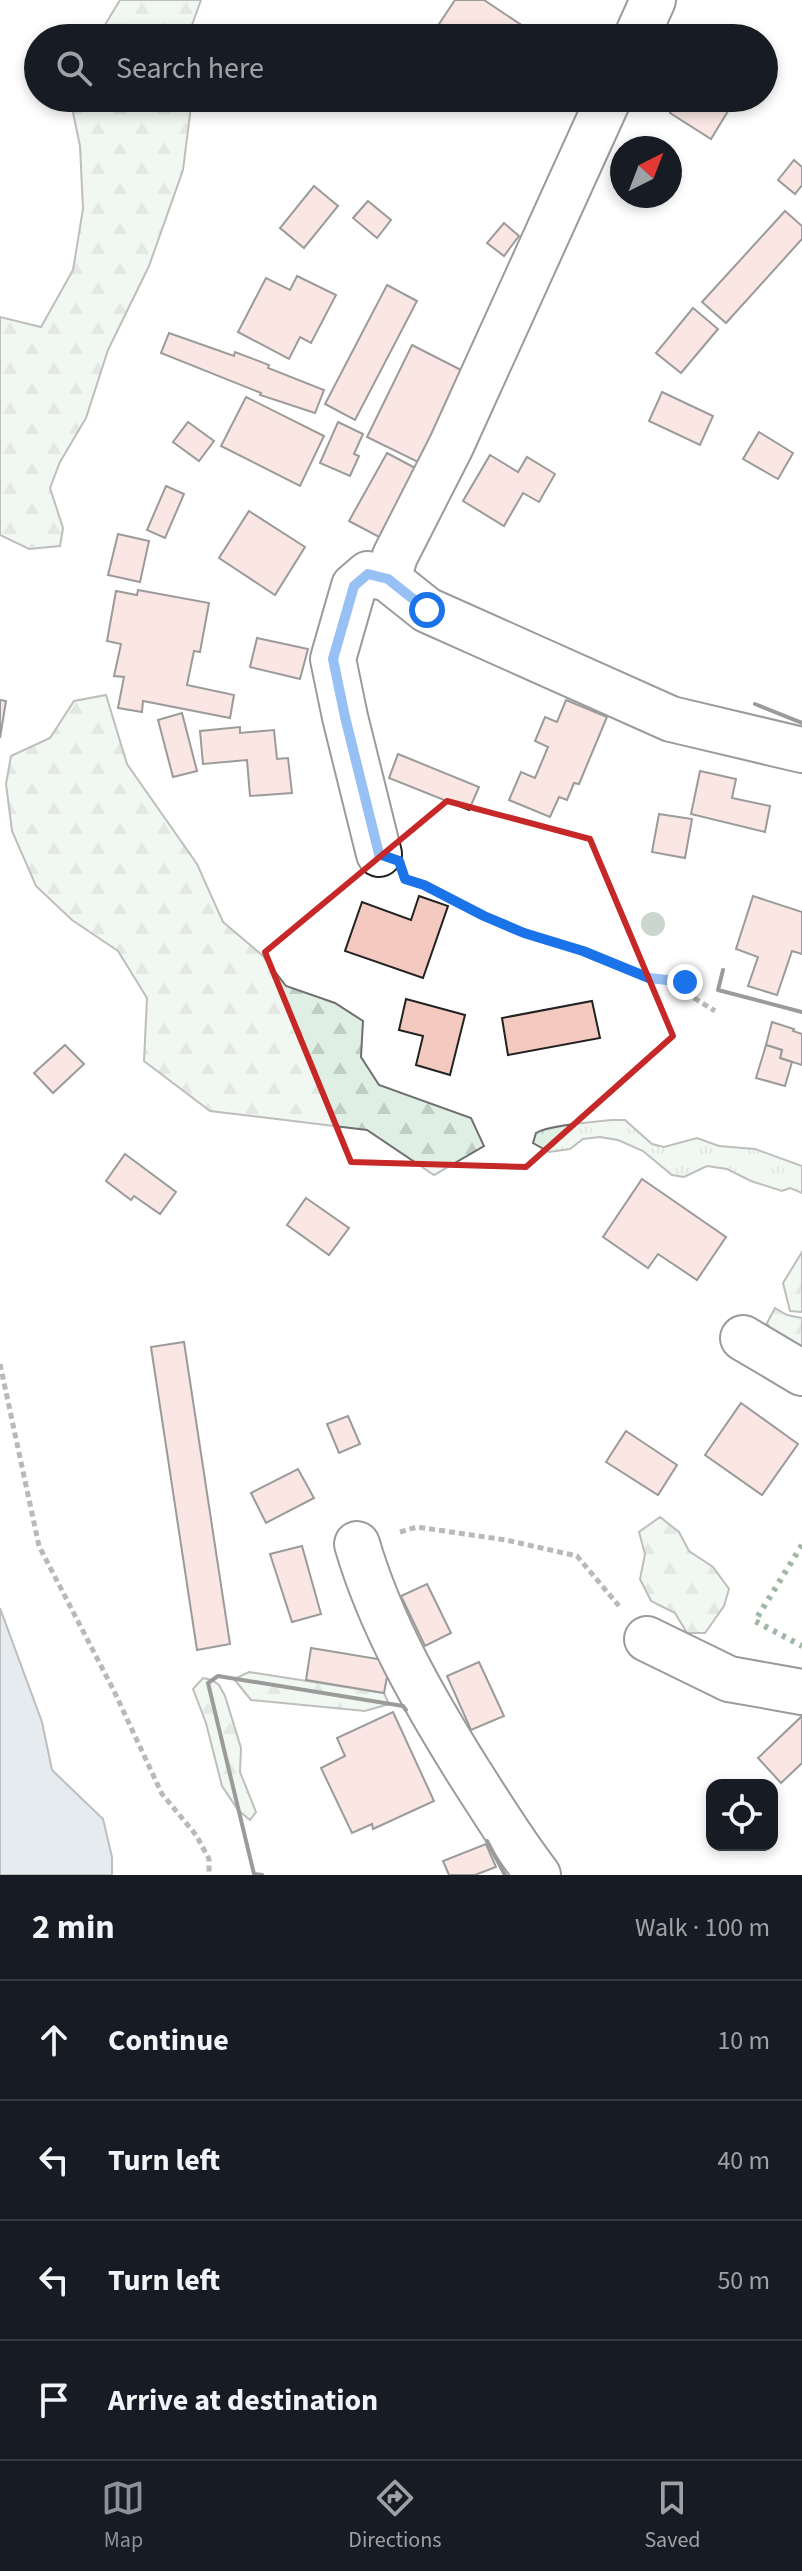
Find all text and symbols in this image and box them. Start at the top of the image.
search box [24,24,778,112]
icon: search [52,46,96,90]
text: Search here [116,47,264,90]
north arrow [610,136,682,208]
route start [409,592,445,628]
route end [667,964,703,1000]
map controls [706,1779,778,1851]
button: locate [706,1779,778,1851]
text: 2 min [32,1903,115,1952]
text: Walk · 100 m [635,1909,770,1946]
icon: ahead [32,2018,76,2062]
text: Continue [108,2019,229,2062]
text: 10 m [717,2022,770,2059]
icon: left [32,2138,76,2182]
text: Turn left [108,2139,220,2182]
text: 40 m [717,2142,770,2179]
icon: left [32,2258,76,2302]
text: Turn left [108,2259,220,2302]
text: 50 m [717,2262,770,2299]
icon: arrive [32,2378,76,2422]
text: Arrive at destination [108,2379,378,2422]
tab: Map [101,2476,145,2556]
tab: Directions [348,2476,441,2556]
tab: Saved [644,2476,701,2556]

